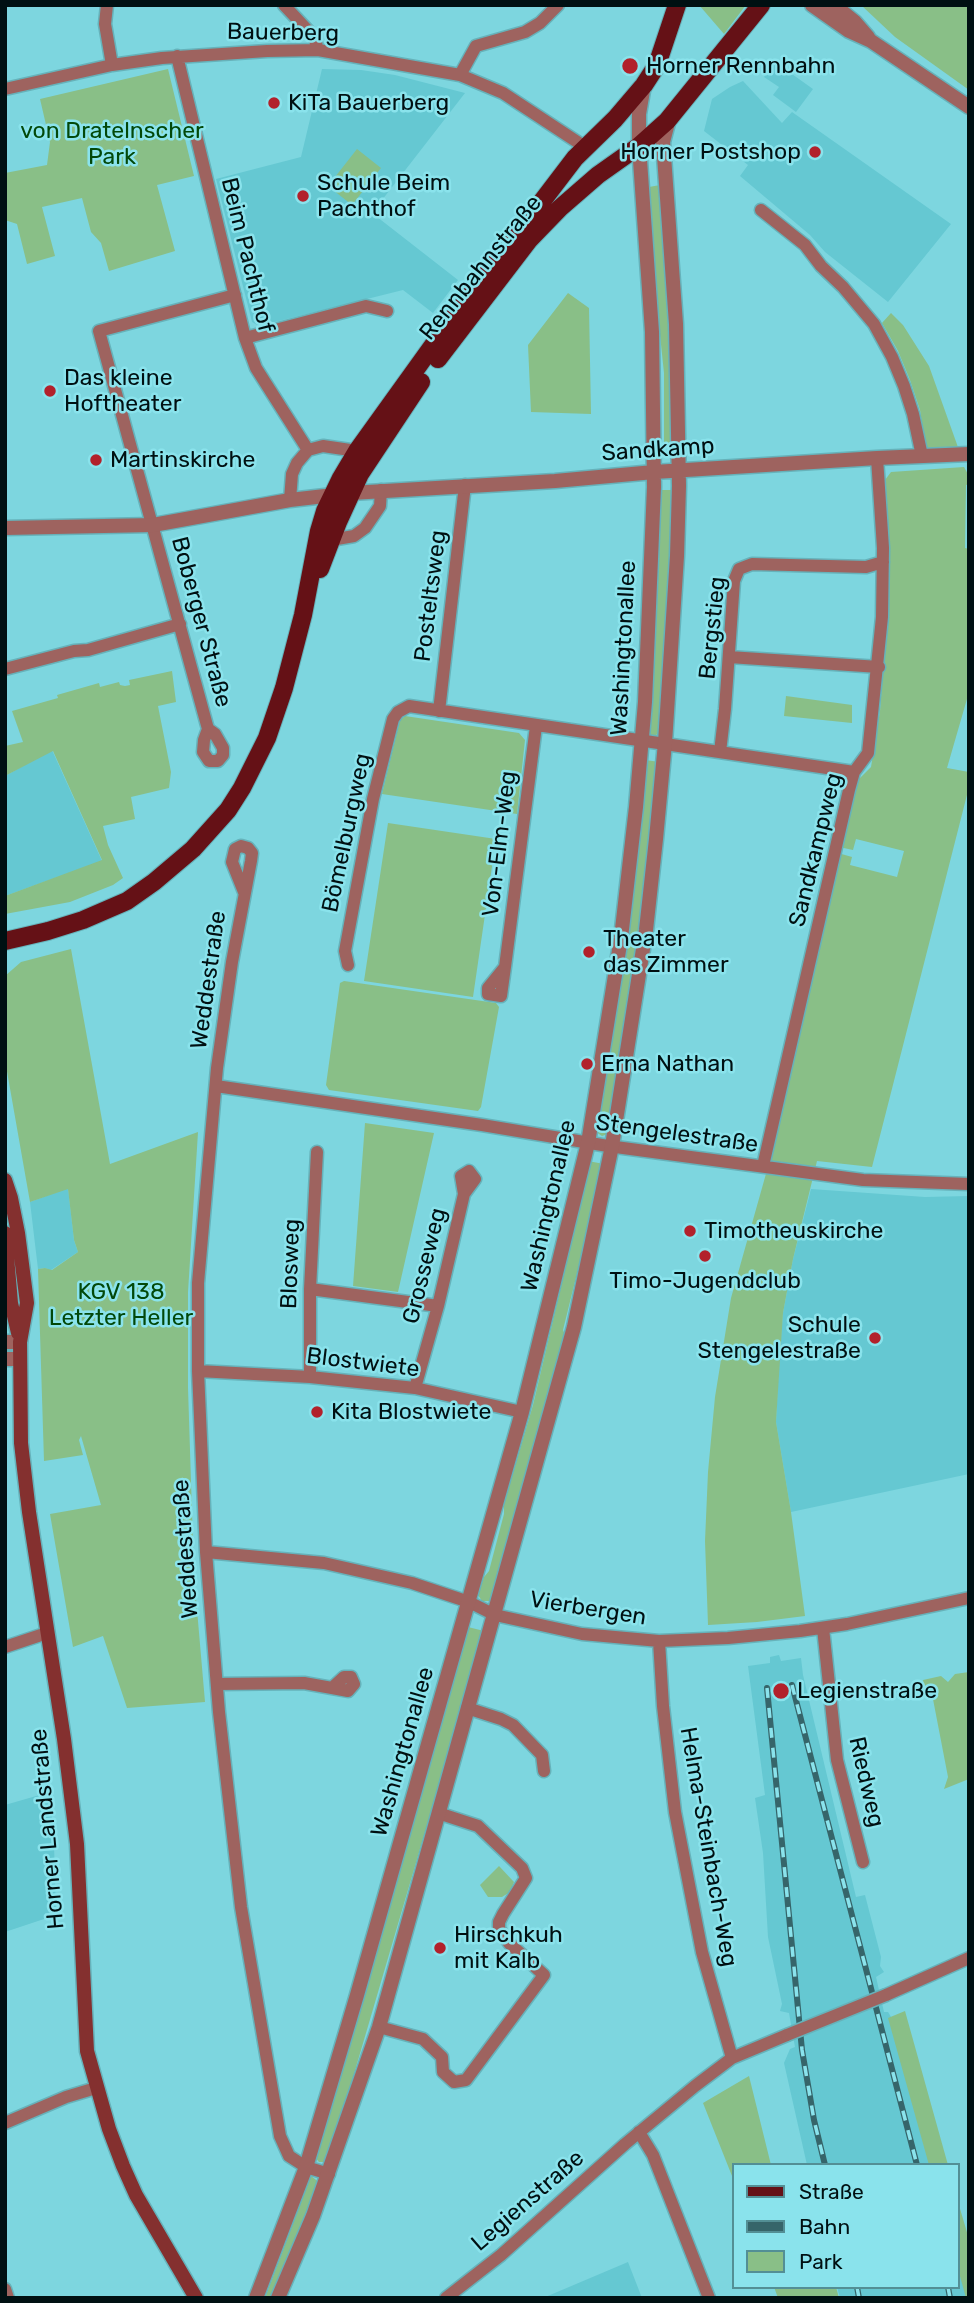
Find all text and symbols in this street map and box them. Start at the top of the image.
street label: Bauerberg [227,18,339,48]
place label: Horner Rennbahn [646,52,836,80]
marker: Horner Rennbahn [620,56,640,76]
place label: KiTa Bauerberg [288,89,449,117]
marker: KiTa Bauerberg [266,95,282,111]
park label: von Dratelnscher Park [20,117,204,171]
place label: Horner Postshop [620,138,801,166]
marker: Horner Postshop [807,144,823,160]
place label: Schule Beim Pachthof [317,169,450,223]
street label: Beim Pachthof [214,175,280,335]
marker: Schule Beim Pachthof [295,188,311,204]
street label: Rennbahnstraße [414,190,548,346]
place label: Das kleine Hoftheater [64,364,181,418]
marker: Das kleine Hoftheater [42,383,58,399]
street label: Sandkamp [601,432,715,468]
place label: Martinskirche [110,446,255,474]
marker: Martinskirche [88,452,104,468]
street label: Posteltsweg [409,529,453,663]
street label: Boberger Straße [165,534,237,710]
street label: Washingtonallee [606,560,642,736]
street label: Bergstieg [694,575,732,681]
street label: Bömelburgweg [317,751,377,915]
street label: Von-Elm-Weg [477,769,523,919]
street label: Sandkampweg [784,770,848,930]
street label: Weddestraße [186,909,232,1051]
place label: Theater das Zimmer [603,925,729,979]
marker: Theater das Zimmer [581,944,597,960]
place label: Erna Nathan [601,1050,734,1078]
marker: Erna Nathan [579,1056,595,1072]
street label: Stengelestraße [594,1109,760,1159]
street label: Washingtonallee [516,1117,582,1295]
street label: Grosseweg [397,1205,453,1327]
place label: Timotheuskirche [704,1217,883,1245]
street label: Blosweg [276,1218,306,1310]
marker: Timotheuskirche [682,1223,698,1239]
marker: Timo-Jugendclub [697,1248,713,1264]
place label: Timo-Jugendclub [609,1267,801,1295]
park label: KGV 138 Letzter Heller [49,1278,193,1332]
place label: Schule Stengelestraße [697,1311,861,1365]
marker: Schule Stengelestraße [867,1330,883,1346]
street label: Blostwiete [305,1342,421,1384]
place label: Kita Blostwiete [331,1398,491,1426]
marker: Kita Blostwiete [309,1404,325,1420]
street label: Weddestraße [167,1478,205,1620]
street label: Vierbergen [528,1586,648,1632]
street label: Washingtonallee [366,1664,440,1840]
place label: Legienstraße [797,1677,937,1705]
marker: Legienstraße [771,1681,791,1701]
street label: Helma-Steinbach-Weg [673,1725,743,1969]
street label: Horner Landstraße [25,1728,71,1930]
street label: Riedweg [842,1734,890,1830]
place label: Hirschkuh mit Kalb [454,1921,563,1975]
marker: Hirschkuh mit Kalb [432,1940,448,1956]
street label: Legienstraße [466,2145,590,2257]
legend [732,2163,960,2289]
text: Straße [799,2179,864,2204]
text: Bahn [799,2214,850,2239]
text: Park [799,2249,843,2274]

